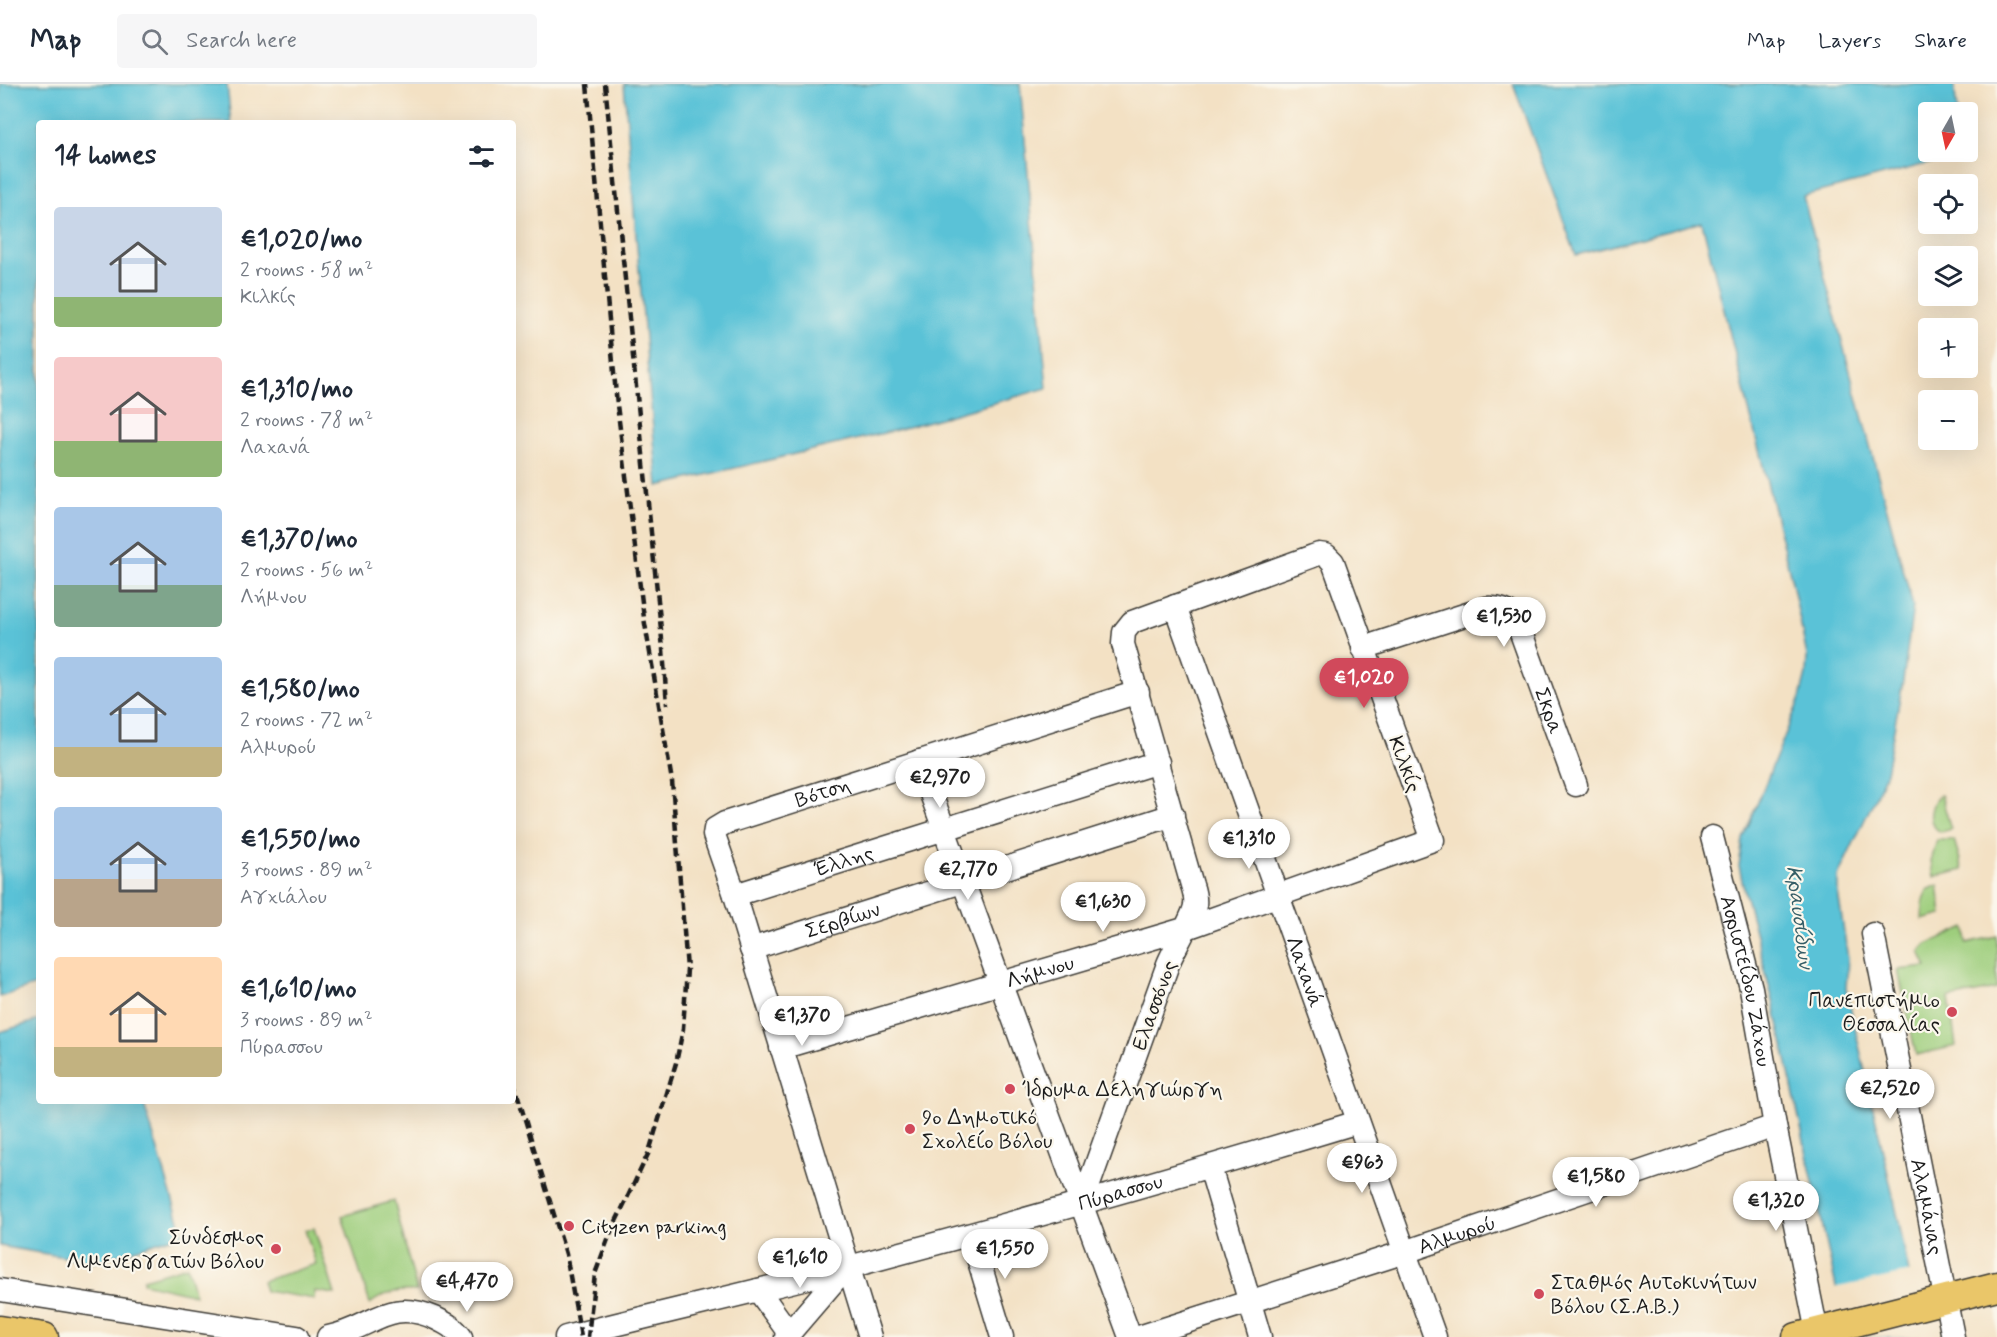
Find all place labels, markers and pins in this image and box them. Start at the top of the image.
pin: €1,530 [1455,597,1553,648]
pin: €1,020 [1315,658,1413,709]
pin: €2,970 [891,758,989,809]
pin: €1,310 [1200,819,1298,870]
pin: €2,770 [919,850,1017,901]
pin: €1,630 [1054,882,1152,933]
place label: Πανεπιστήμιο Θεσσαλίας [1809,987,1940,1039]
pin: €1,370 [753,996,851,1047]
marker: Πανεπιστήμιο Θεσσαλίας [1945,1005,1959,1019]
pin: €2,520 [1841,1069,1939,1120]
place label: Ίδρυμα Δεληγιώργη [1022,1076,1223,1104]
marker: Ίδρυμα Δεληγιώργη [1003,1082,1017,1096]
place label: 9ο Δημοτικό Σχολείο Βόλου [922,1104,1052,1156]
marker: 9ο Δημοτικό Σχολείο Βόλου [903,1122,917,1136]
pin: €963 [1326,1143,1398,1194]
pin: €1,580 [1547,1157,1645,1208]
pin: €1,320 [1727,1181,1825,1232]
place label: Cityzen parking [581,1213,727,1241]
marker: Cityzen parking [562,1219,576,1233]
place label: Σύνδεσμος Λιμενεργατών Βόλου [66,1224,264,1276]
pin: €1,550 [956,1229,1054,1280]
pin: €1,610 [751,1238,849,1289]
marker: Σύνδεσμος Λιμενεργατών Βόλου [269,1242,283,1256]
pin: €4,470 [418,1262,516,1313]
place label: Σταθμός Αυτοκινήτων Βόλου (Σ.Α.Β.) [1551,1269,1757,1321]
marker: Σταθμός Αυτοκινήτων Βόλου (Σ.Α.Β.) [1532,1287,1546,1301]

